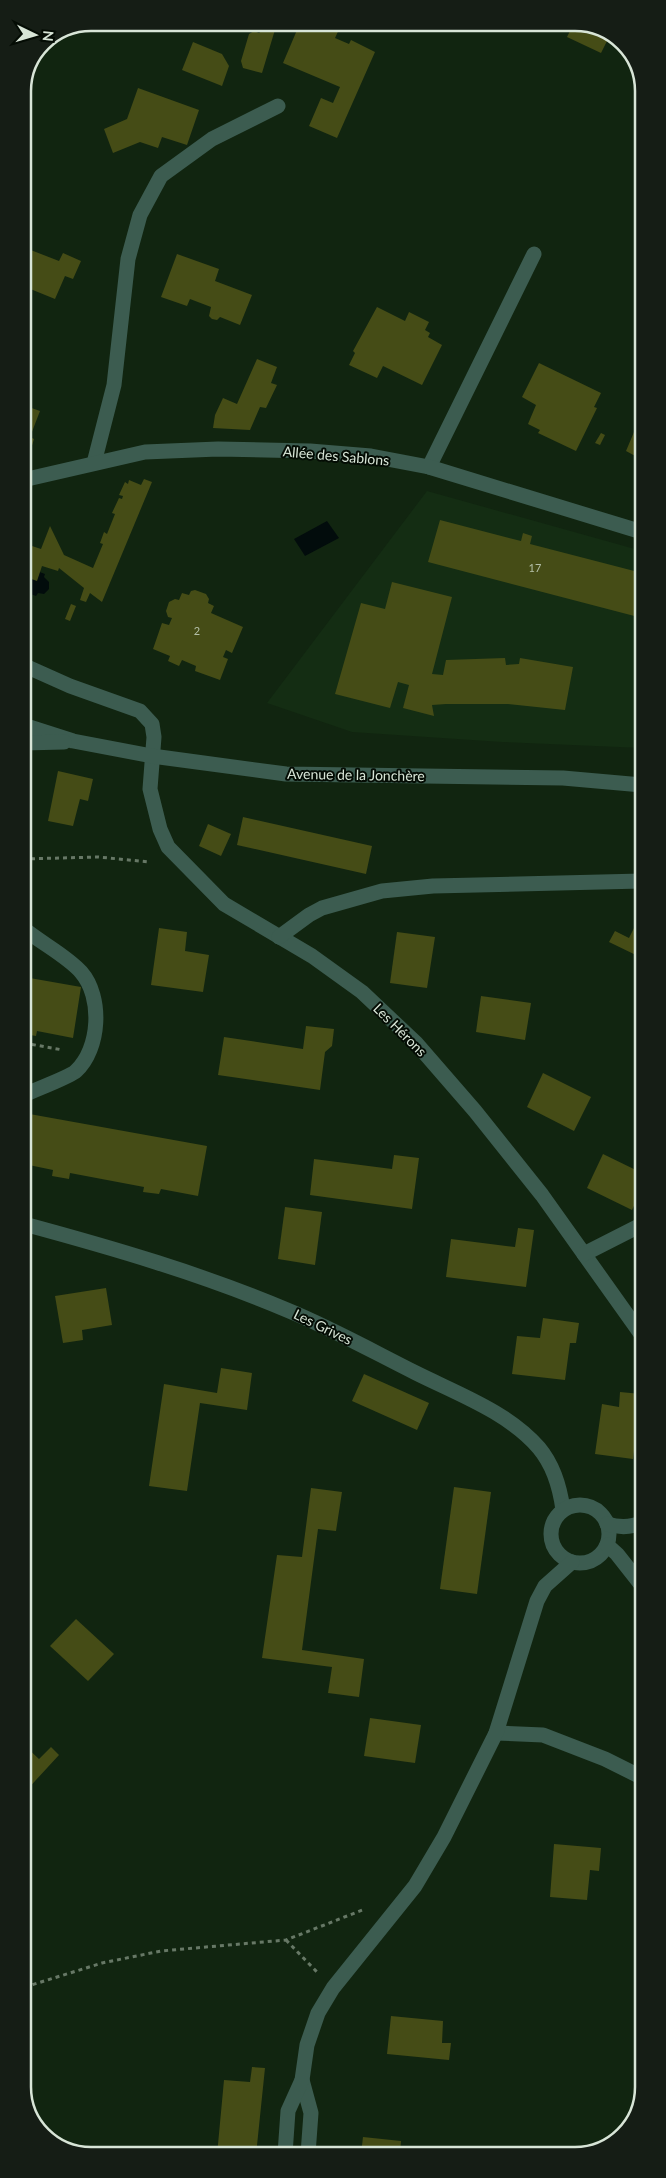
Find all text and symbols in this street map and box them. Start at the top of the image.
north arrow [10,10,60,60]
text: N [40,30,57,42]
street label: Allée des Sablons [282,442,390,469]
house number: 17 [529,561,541,574]
house number: 2 [194,624,200,637]
street label: Avenue de la Jonchère [287,765,425,784]
street label: Les Hérons [370,1000,430,1060]
street label: Les Grives [291,1305,355,1348]

